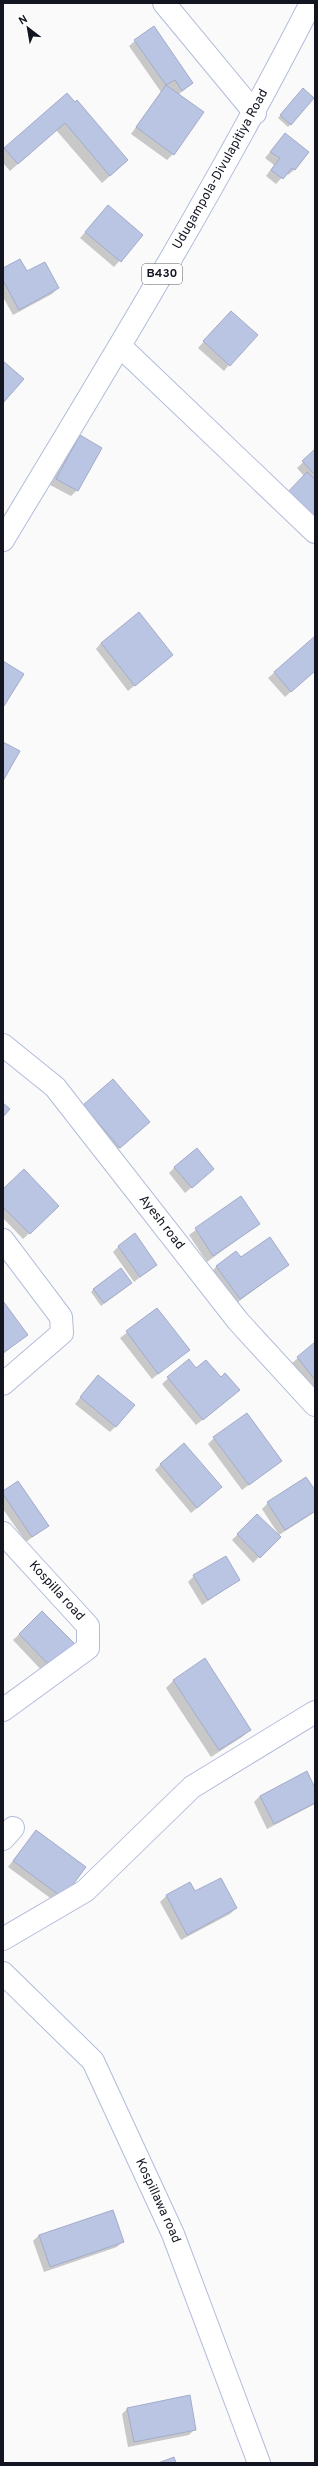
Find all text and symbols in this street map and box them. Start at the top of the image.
north arrow [8,8,48,48]
text: N [16,12,30,28]
street label: Udugampola-Divulapitiya Road [170,87,272,252]
road number: B430 [142,264,182,284]
street label: Ayesh road [135,1192,187,1253]
street label: Kospilla road [25,1558,88,1625]
street label: Kospillawa road [131,2156,184,2245]

